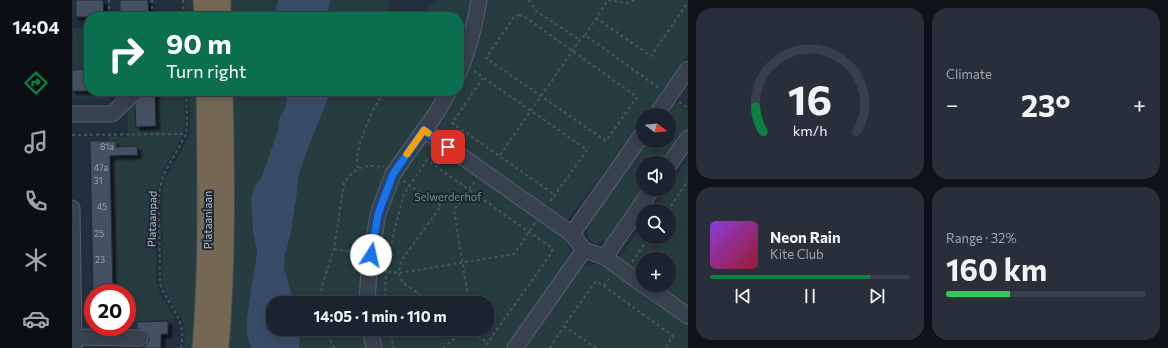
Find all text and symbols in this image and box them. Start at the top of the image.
text: 14:04 [13,16,59,38]
text: 90 m [166,26,232,60]
icon: right [100,28,152,80]
text: Turn right [166,60,246,82]
text: Climate [946,66,992,82]
icon: directions [22,69,50,97]
text: 16 [788,72,832,123]
text: 23° [1021,86,1071,123]
text: − [946,91,959,118]
text: + [1133,91,1146,118]
north arrow [636,108,676,148]
map controls [636,108,676,292]
text: km/h [793,120,827,138]
icon: music [22,128,50,156]
pin [431,130,465,164]
icon: arrive [437,136,459,158]
house number: 81a [100,141,114,152]
button: sound [636,156,676,196]
house number: 47a [94,162,109,173]
house number: 31 [94,175,102,186]
icon: phone [22,187,50,215]
park label: Selwerderhof [414,190,482,203]
street label: Plataanpad [145,191,158,247]
street label: Plataanlaan [201,191,214,249]
house number: 45 [97,201,107,212]
button: search [636,204,676,244]
house number: 25 [94,228,104,239]
text: Neon Rain [770,228,841,246]
text: Range · 32% [946,230,1017,246]
position arrow [350,234,392,276]
icon: climate [22,246,50,274]
text: Kite Club [770,246,824,262]
text: 160 km [946,250,1047,287]
button: + [636,252,676,292]
house number: 23 [95,254,105,265]
speed limit sign: 20 [84,284,136,336]
icon: previous [732,285,754,307]
icon: pause [799,285,821,307]
icon: next [866,285,888,307]
icon: car [22,305,50,333]
text: 14:05 · 1 min · 110 m [313,307,447,325]

